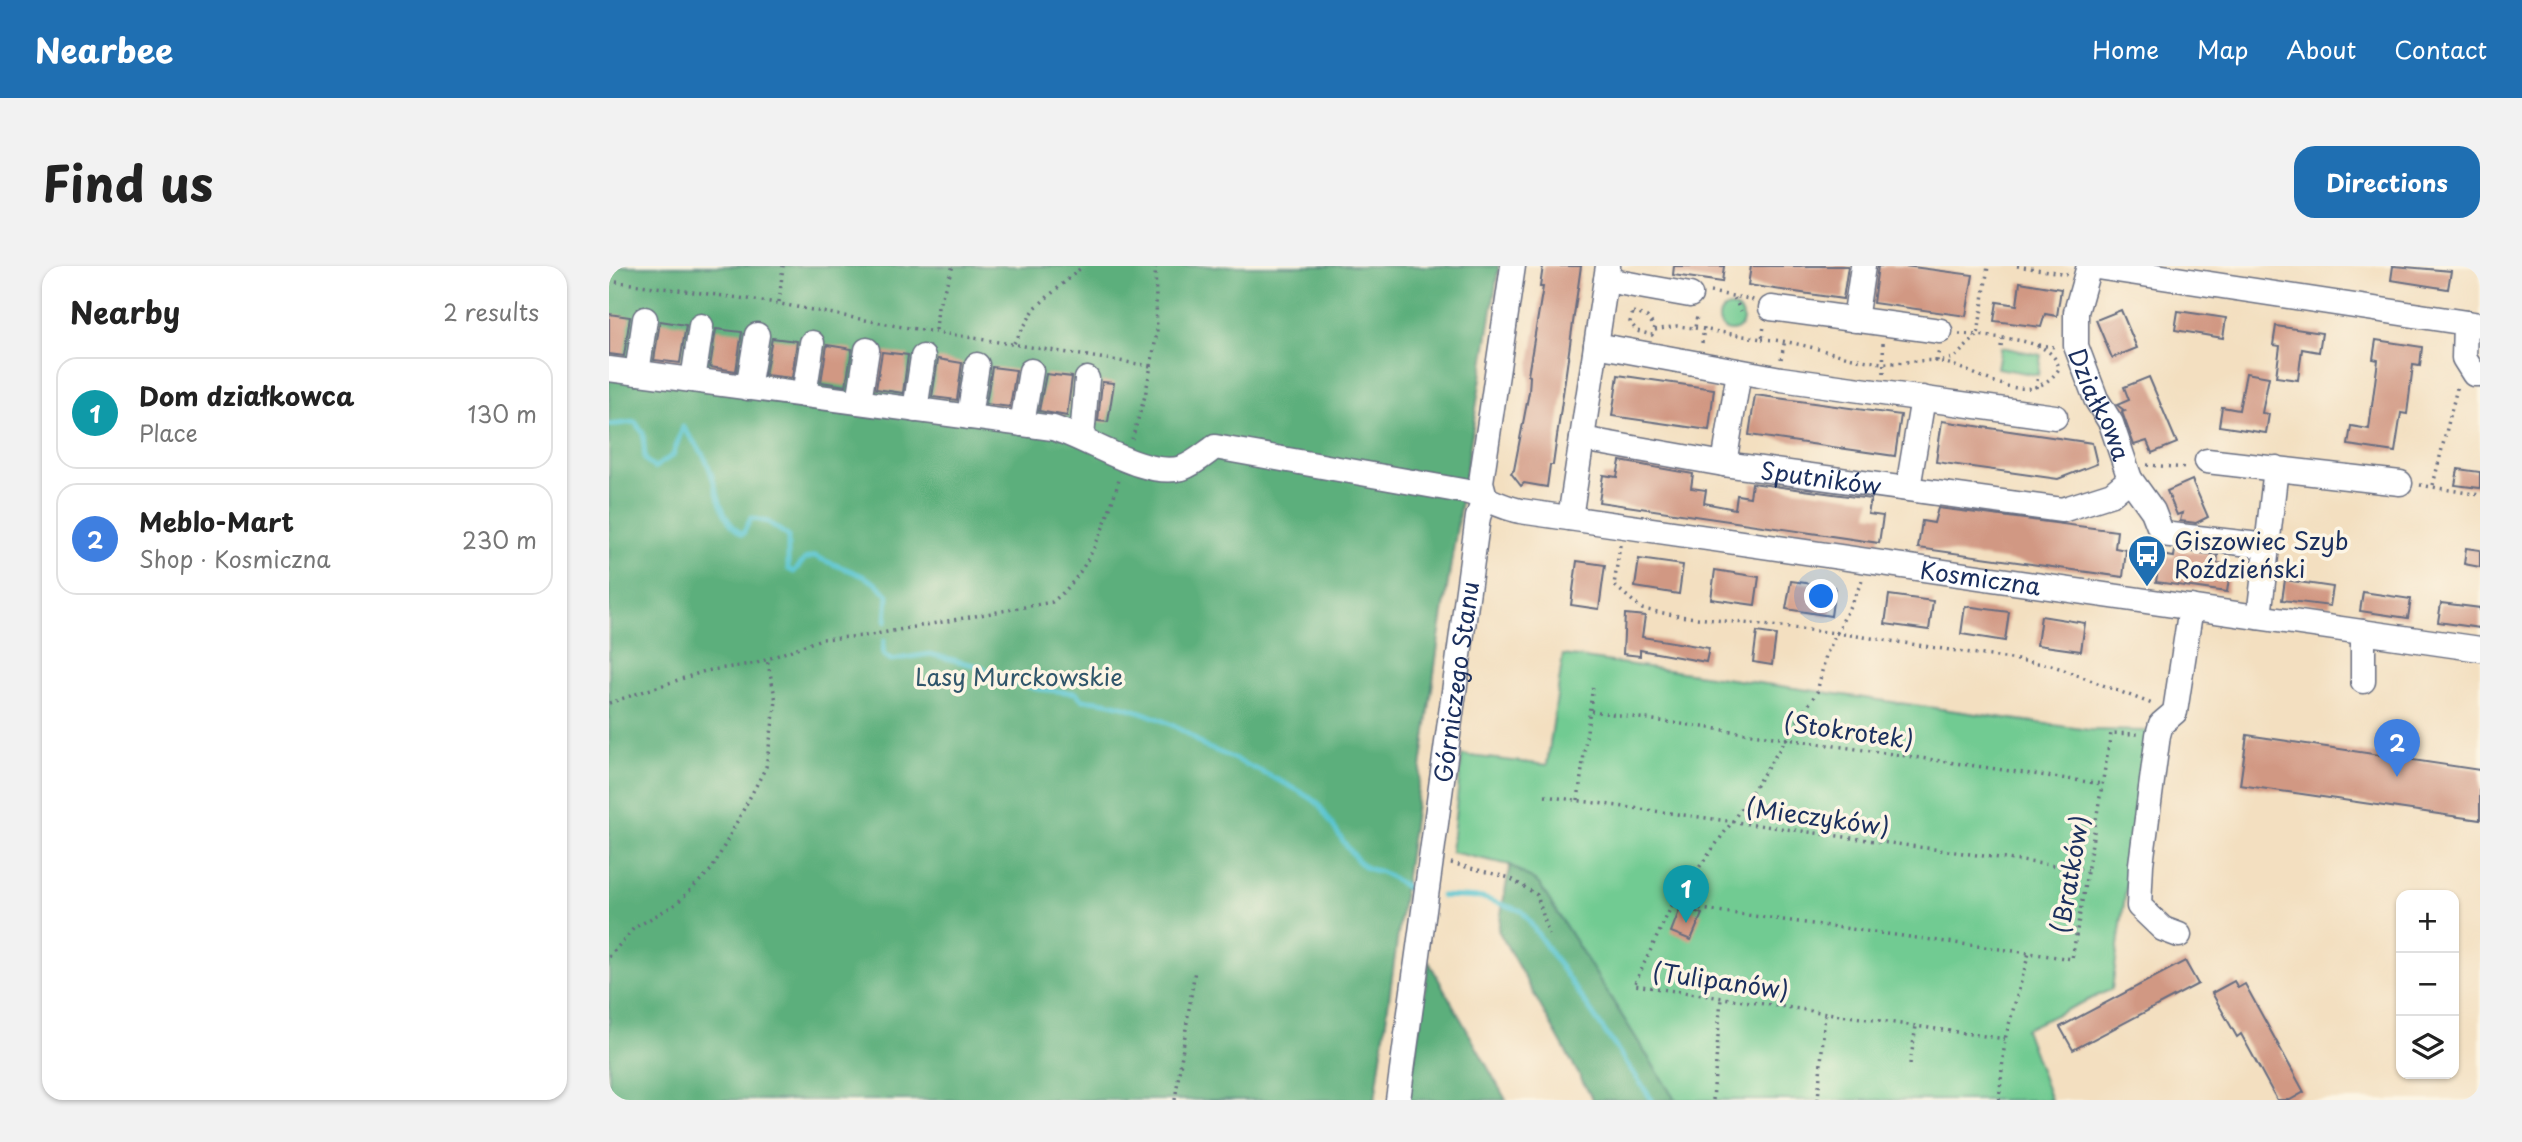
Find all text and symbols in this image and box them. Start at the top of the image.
text: Nearbee [35,24,173,74]
text: Home [2092,31,2159,67]
text: Map [2197,31,2248,67]
text: About [2286,31,2356,67]
text: Contact [2394,31,2487,67]
text: Find us [42,145,213,219]
button: Directions [2294,146,2480,218]
text: Nearby [70,289,180,334]
text: 2 results [443,294,539,329]
street label: Działkowa [2060,343,2140,465]
text: Dom działkowca [139,376,354,415]
text: 1 [90,396,101,431]
text: 130 m [467,396,537,431]
text: Place [139,415,198,450]
street label: Sputników [1758,451,1884,503]
text: Meblo-Mart [139,502,294,541]
text: 2 [87,522,103,557]
text: 230 m [462,522,537,557]
place label: Giszowiec Szyb Roździeński [2174,522,2349,586]
bus stop icon: Giszowiec Szyb Roździeński [2126,533,2168,588]
text: Shop · Kosmiczna [139,541,331,576]
street label: Kosmiczna [1918,551,2043,604]
street label: Górniczego Stanu [1424,579,1487,785]
your location [1804,579,1838,613]
park label: Lasy Murckowskie [915,658,1123,694]
street label: (Stokrotek) [1782,703,1916,757]
pin: 2 [2374,719,2420,777]
street label: (Mieczyków) [1744,788,1892,844]
street label: (Bratków) [2041,812,2097,936]
pin: 1 [1663,865,1709,923]
map controls [2396,890,2459,1079]
button: + [2396,890,2459,953]
street label: (Tulipanów) [1651,953,1791,1007]
button: − [2396,953,2459,1016]
button: layers [2396,1016,2459,1079]

